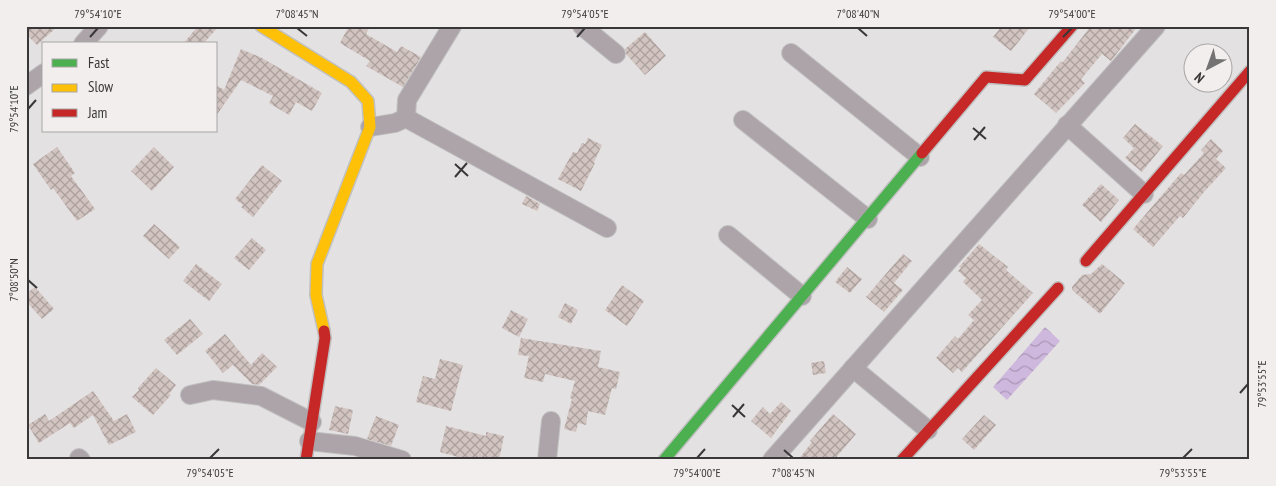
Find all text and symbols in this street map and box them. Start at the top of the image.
text: 79°54'10"E [74,6,122,21]
text: 7°08'45"N [275,6,319,21]
text: 79°54'05"E [561,6,609,21]
text: 7°08'40"N [836,6,880,21]
text: 79°54'00"E [1048,6,1096,21]
legend [42,42,218,132]
north arrow [1184,42,1234,92]
text: Fast [88,53,109,72]
text: N [1191,69,1208,87]
text: Slow [88,77,113,96]
text: 79°54'10"E [6,85,21,133]
text: Jam [87,103,107,122]
text: 7°08'50"N [6,258,21,302]
text: 79°53'55"E [1254,360,1269,408]
text: 79°54'05"E [186,465,234,480]
text: 79°54'00"E [673,465,721,480]
text: 7°08'45"N [771,465,815,480]
text: 79°53'55"E [1159,465,1207,480]

